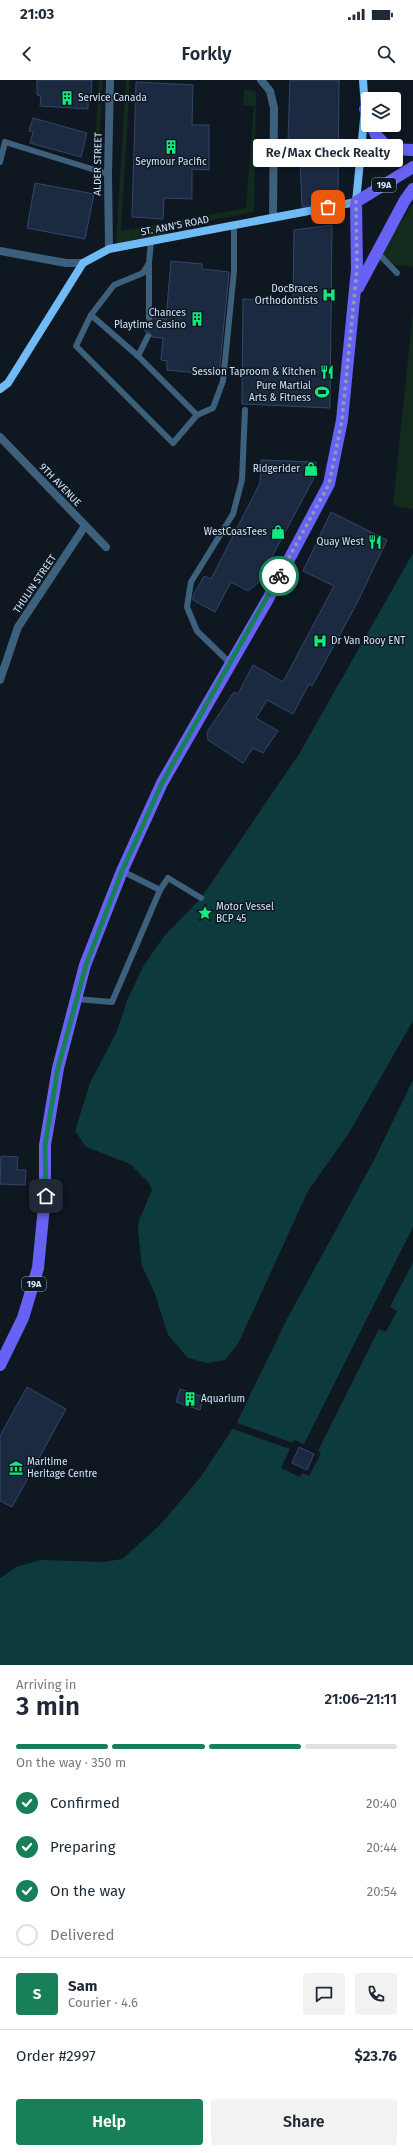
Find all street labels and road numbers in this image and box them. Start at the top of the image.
street label: ALDER STREET [91,131,105,196]
road number: 19A [372,178,396,192]
street label: ST. ANN'S ROAD [140,213,210,239]
street label: 9TH AVENUE [37,461,83,509]
street label: THULIN STREET [11,552,60,616]
road number: 19A [22,1277,46,1291]

